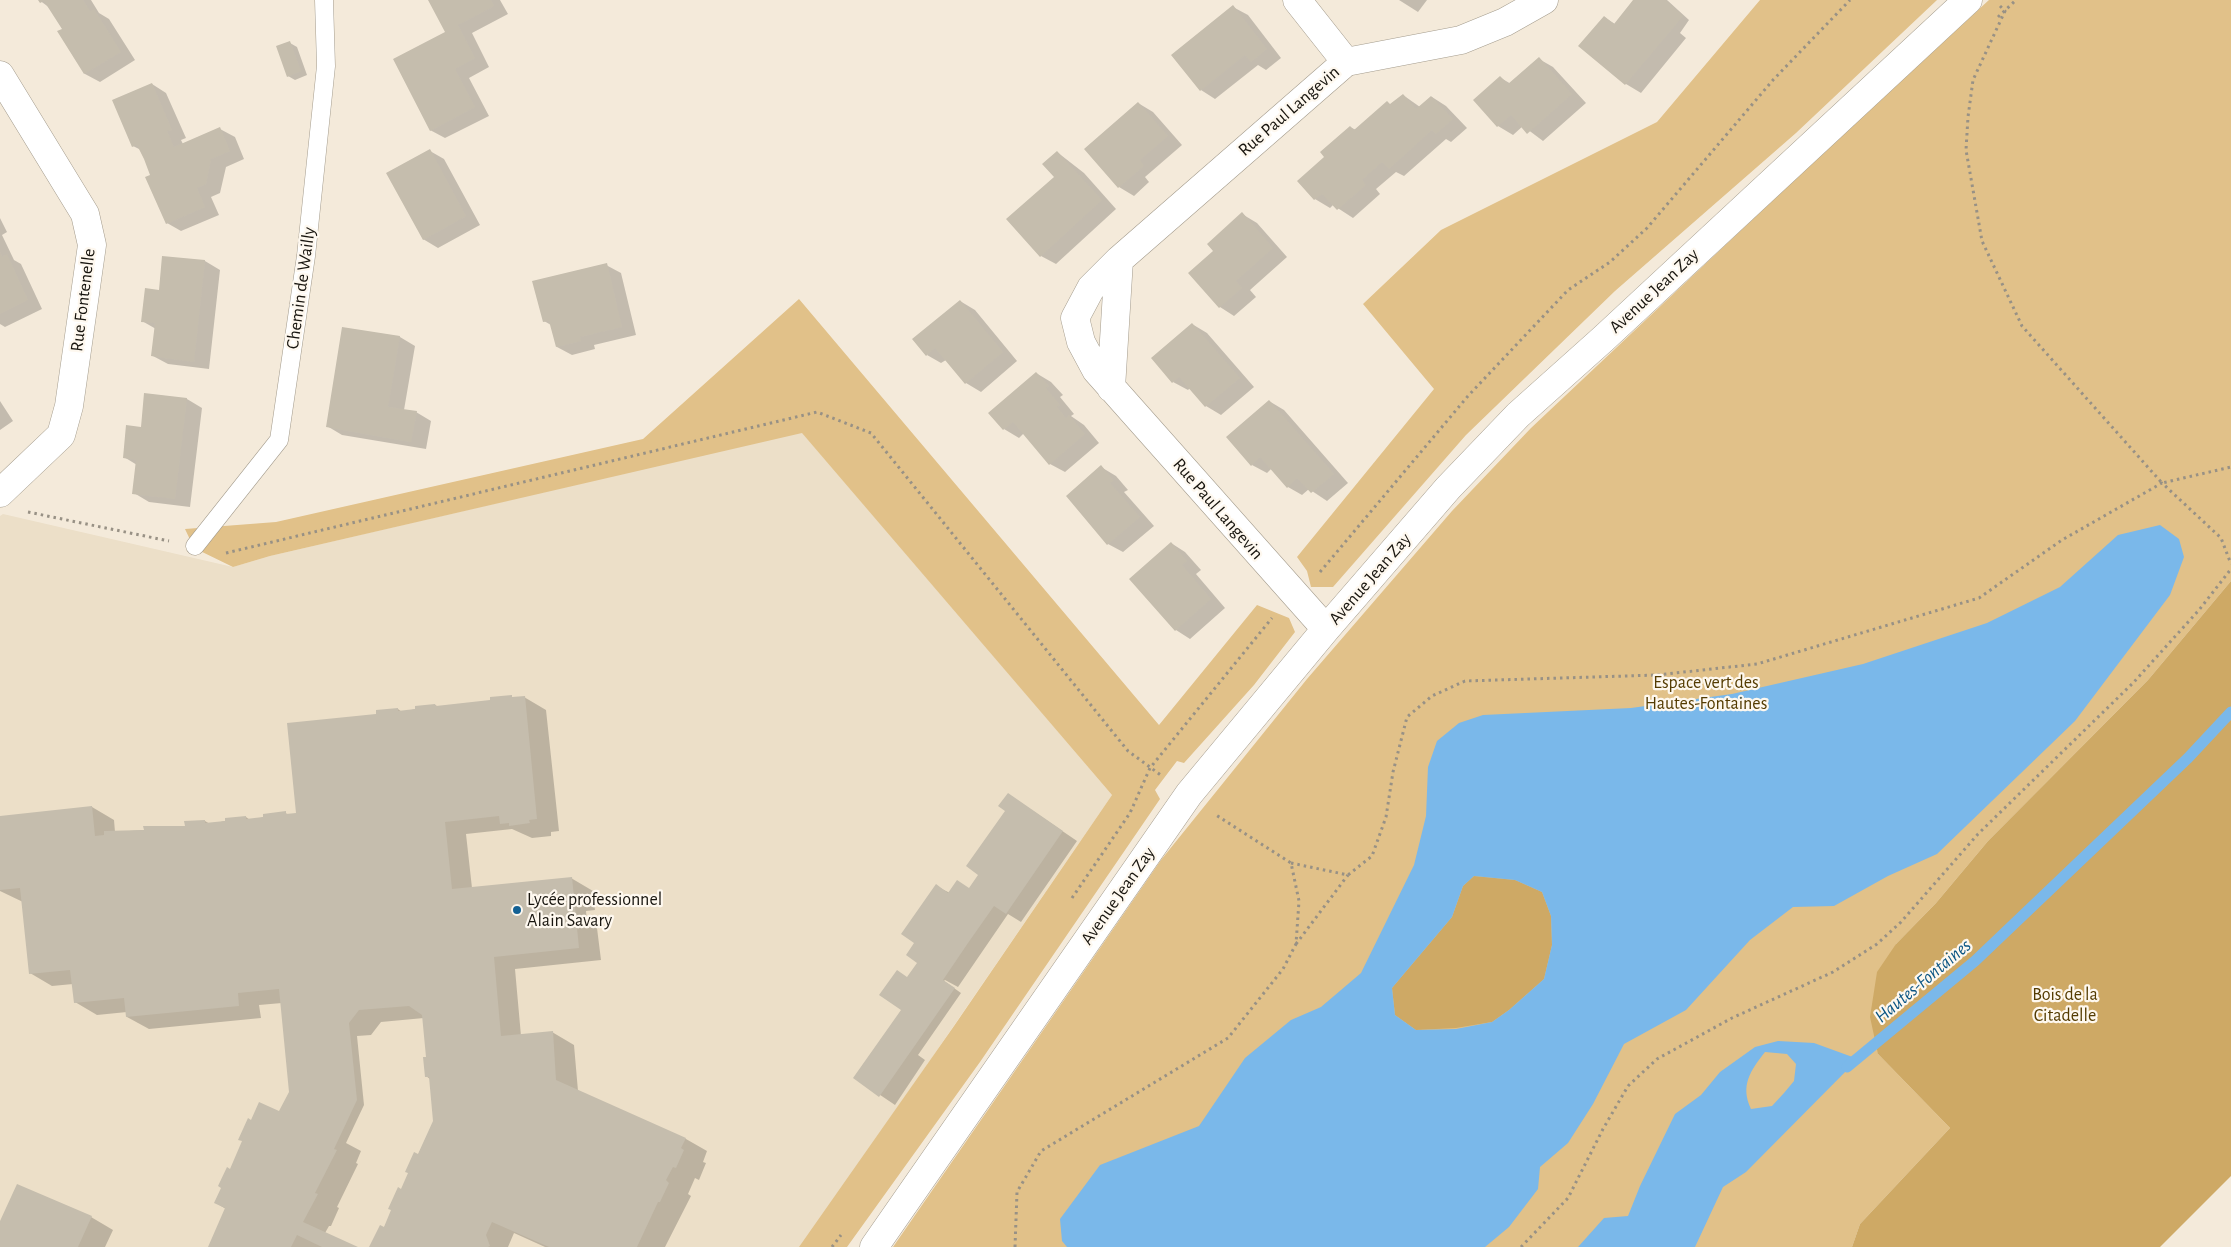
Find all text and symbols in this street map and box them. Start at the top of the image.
street label: Rue Paul Langevin [1234,61,1344,161]
street label: Chemin de Wailly [282,226,320,350]
street label: Avenue Jean Zay [1605,244,1703,338]
street label: Rue Fontenelle [66,247,100,353]
street label: Rue Paul Langevin [1168,454,1268,564]
street label: Avenue Jean Zay [1324,529,1416,629]
park label: Espace vert des Hautes-Fontaines [1645,672,1767,714]
street label: Avenue Jean Zay [1076,843,1160,949]
place label: Lycée professionnel Alain Savary [527,889,662,932]
marker: Lycée professionnel Alain Savary [511,904,523,916]
water label: Hautes-Fontaines [1870,934,1976,1028]
park label: Bois de la Citadelle [2032,984,2098,1026]

